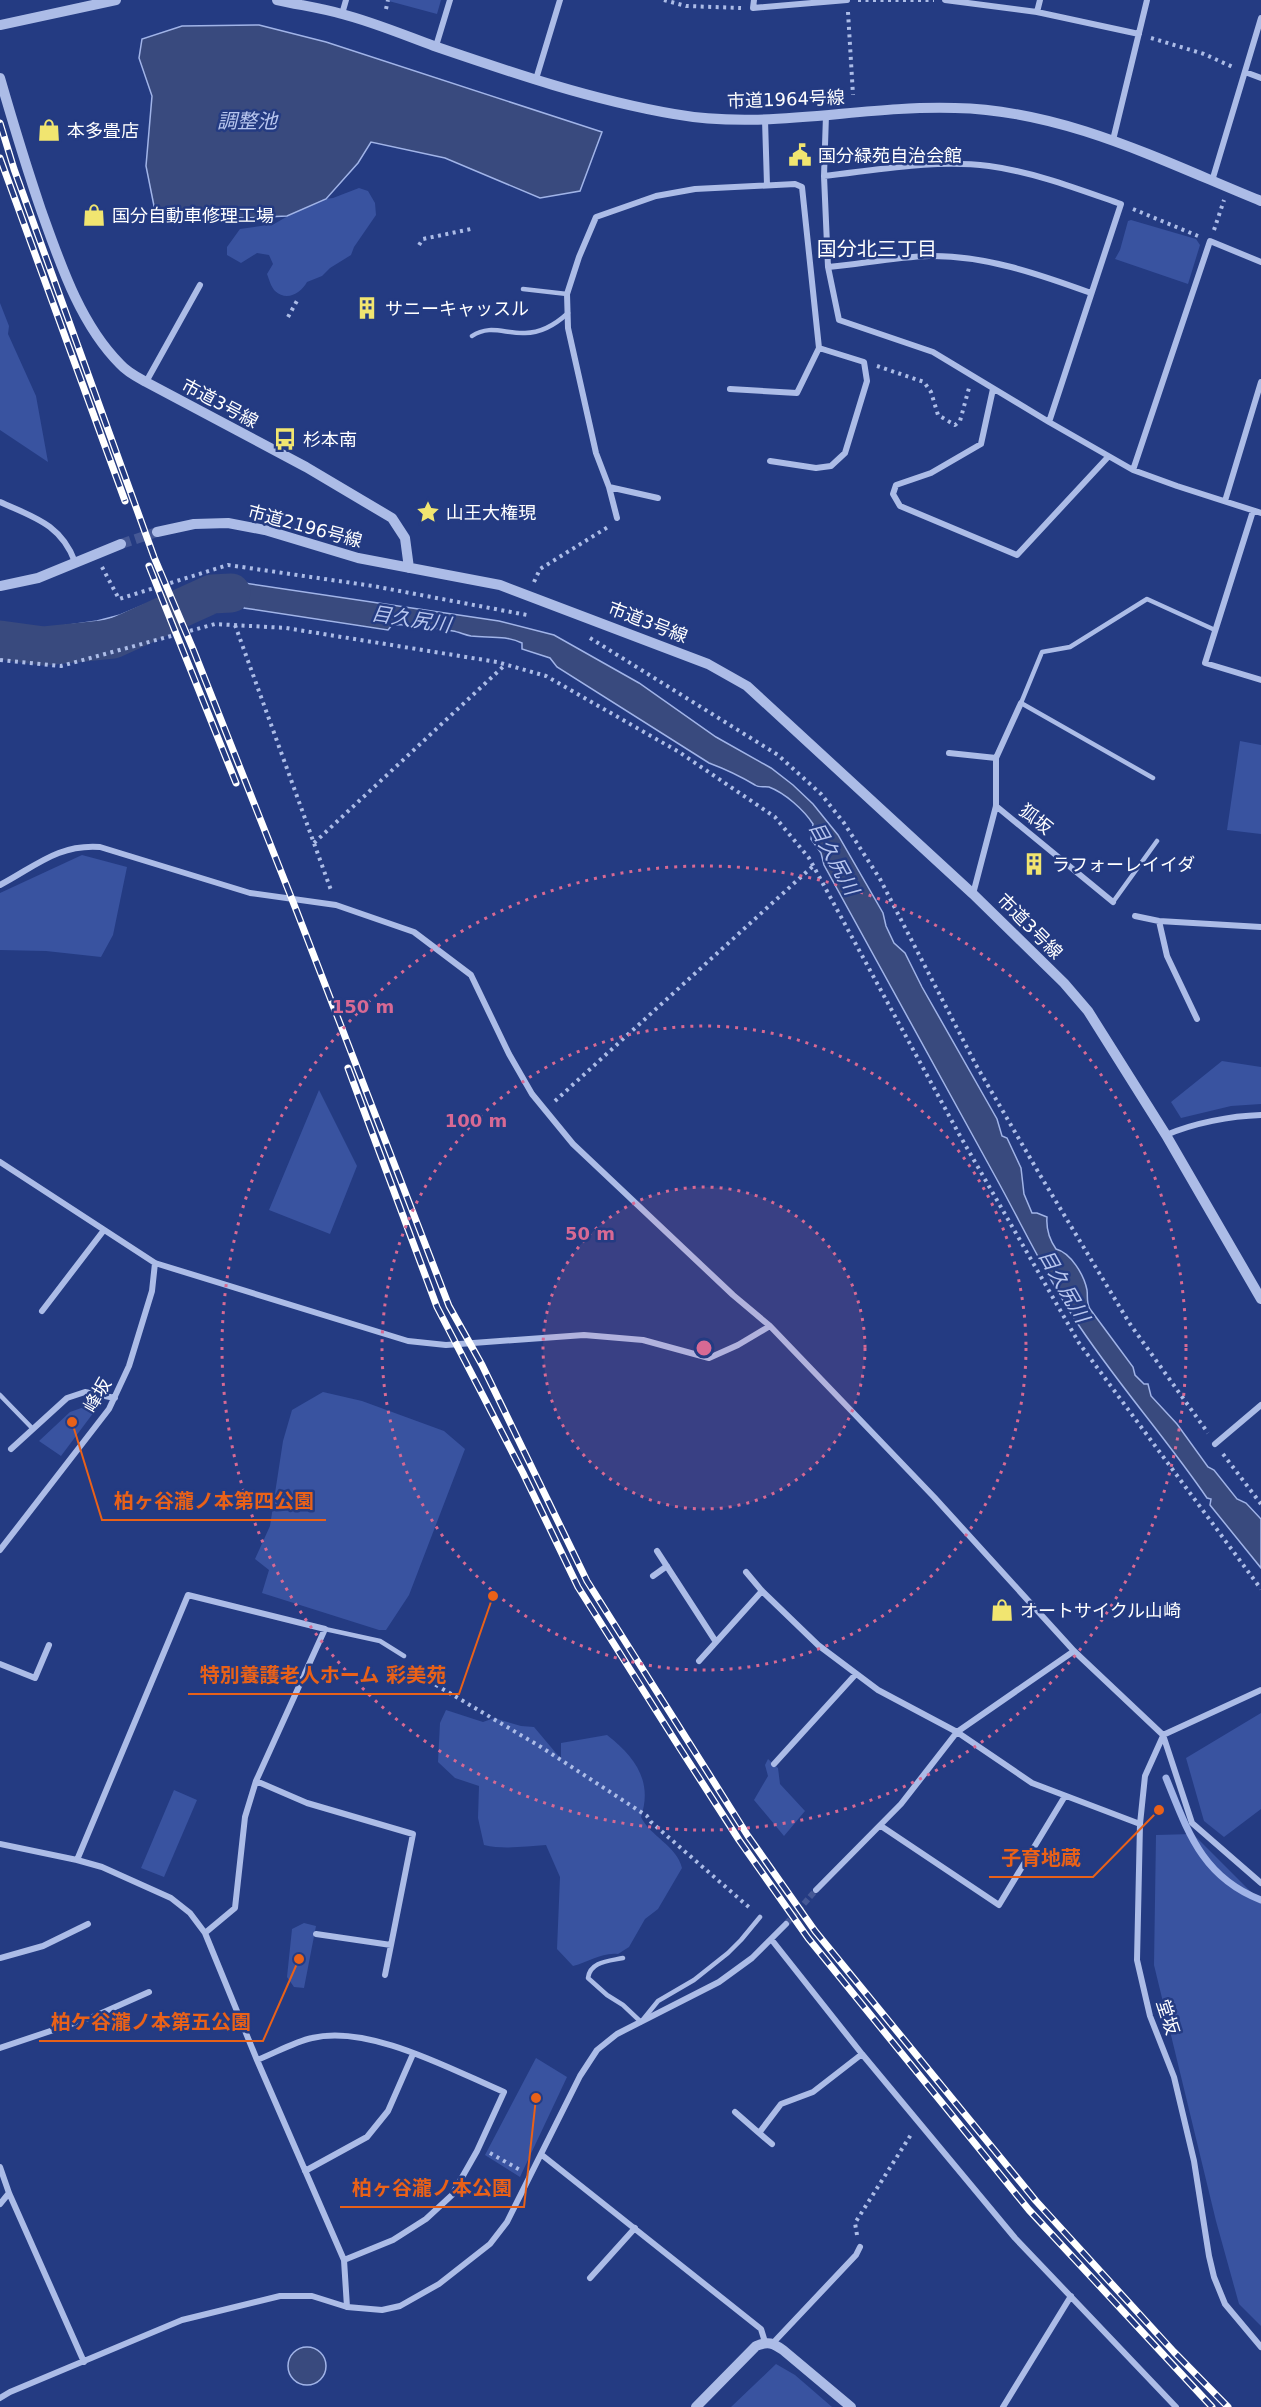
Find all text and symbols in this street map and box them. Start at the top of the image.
street label: 市道1964号線 [727,86,845,112]
water label: 調整池 [217,109,279,133]
shop icon: 本多畳店 [36,117,62,143]
place label: 本多畳店 [67,120,139,141]
public building icon: 国分緑苑自治会館 [787,142,813,168]
place label: 国分緑苑自治会館 [818,145,962,166]
shop icon: 国分自動車修理工場 [81,202,107,228]
place label: 国分自動車修理工場 [112,205,274,226]
district label: 国分北三丁目 [817,237,937,261]
building icon: サニーキャッスル [354,295,380,321]
place label: サニーキャッスル [385,298,529,319]
street label: 市道3号線 [178,374,262,432]
bus stop icon: 杉本南 [272,426,298,452]
place label: 杉本南 [303,429,357,450]
place icon: 山王大権現 [415,499,441,525]
street label: 市道2196号線 [245,501,365,551]
place label: 山王大権現 [446,502,536,523]
street label: 市道3号線 [605,597,691,647]
water label: 目久尻川 [370,601,454,637]
street label: 狐坂 [1015,800,1057,838]
water label: 目久尻川 [804,817,865,901]
building icon: ラフォーレイイダ [1021,851,1047,877]
place label: ラフォーレイイダ [1052,854,1195,875]
street label: 市道3号線 [993,889,1067,963]
text: 150 m [332,996,394,1017]
text: 100 m [445,1110,507,1131]
text: 50 m [565,1223,615,1244]
water label: 目久尻川 [1034,1245,1095,1328]
centre of rings [694,1338,714,1358]
street label: 峰坂 [79,1374,115,1416]
callout: 柏ヶ谷瀧ノ本第四公園 [102,1482,326,1520]
text: 柏ヶ谷瀧ノ本第四公園 [114,1489,314,1513]
shop icon: オートサイクル山崎 [989,1597,1015,1623]
place label: オートサイクル山崎 [1020,1600,1181,1621]
callout: 特別養護老人ホーム 彩美苑 [188,1656,459,1694]
text: 特別養護老人ホーム 彩美苑 [200,1663,446,1687]
callout: 子育地蔵 [989,1839,1093,1877]
text: 子育地蔵 [1001,1846,1081,1870]
street label: 堂坂 [1152,1997,1184,2037]
callout: 柏ケ谷瀧ノ本第五公園 [39,2003,263,2041]
text: 柏ケ谷瀧ノ本第五公園 [51,2010,251,2034]
callout: 柏ヶ谷瀧ノ本公園 [340,2169,524,2207]
text: 柏ヶ谷瀧ノ本公園 [352,2176,512,2200]

